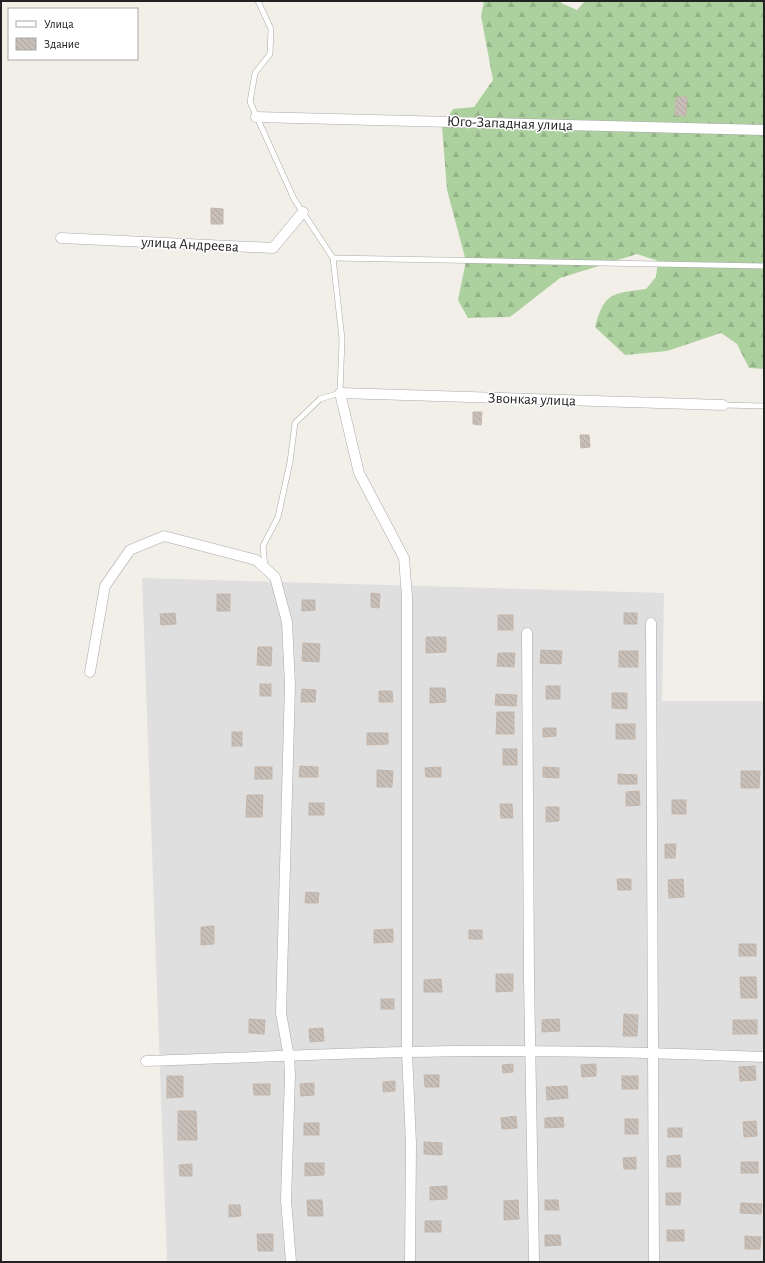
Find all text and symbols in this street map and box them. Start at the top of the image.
legend [8,8,138,60]
text: Улица [44,18,74,30]
text: Здание [44,38,80,50]
street label: Юго-Западная улица [447,114,574,133]
street label: улица Андреева [140,234,239,255]
street label: Звонкая улица [488,390,576,409]

